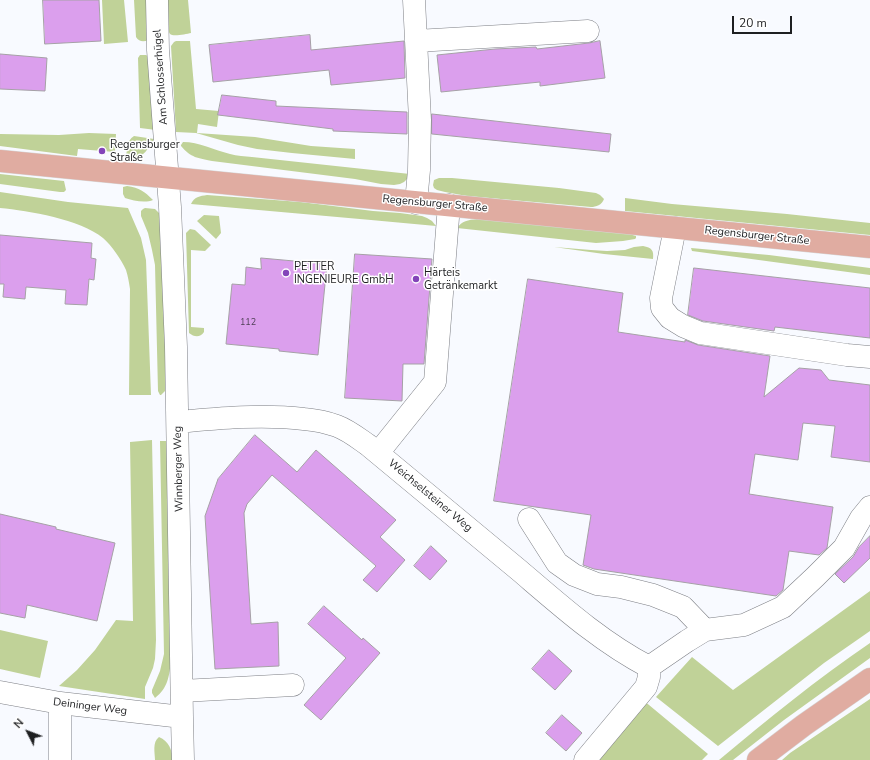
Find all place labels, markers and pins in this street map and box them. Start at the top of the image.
place label: Regensburger Straße [110,138,180,164]
marker: Regensburger Straße [97,146,107,156]
place label: PETTER INGENIEURE GmbH [294,260,394,286]
place label: Härteis Getränkemarkt [424,266,497,292]
marker: PETTER INGENIEURE GmbH [281,268,291,278]
marker: Härteis Getränkemarkt [411,274,421,284]

